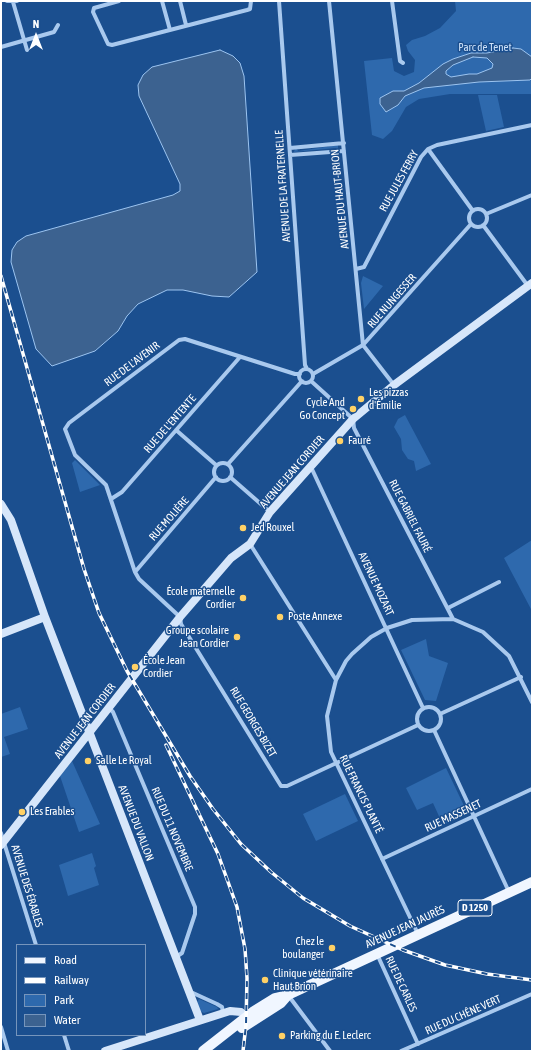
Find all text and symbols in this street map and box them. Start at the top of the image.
north arrow [16,16,56,56]
text: N [33,18,39,30]
park label: Parc de Tenet [458,41,512,55]
street label: AVENUE DE LA FRATERNELLE [273,130,293,242]
street label: AVENUE DU HAUT-BRION [328,148,352,250]
street label: RUE JULES FERRY [377,148,421,214]
street label: RUE NUNGESSER [365,271,419,331]
street label: RUE DE L'AVENIR [102,339,162,389]
place label: Les pizzas d'Émilie [369,386,408,412]
street label: RUE DE L'ENTENTE [141,392,199,456]
marker: Les pizzas d'Émilie [356,394,366,404]
place label: Cycle And Go Concept [300,396,345,422]
marker: Cycle And Go Concept [348,404,358,414]
street label: AVENUE JEAN CORDIER [257,433,327,511]
place label: Fauré [348,434,371,448]
marker: Fauré [335,436,345,446]
street label: RUE GABRIEL FAURÉ [386,478,434,554]
street label: RUE MOLIÈRE [146,494,192,544]
place label: Jed Rouxel [251,521,294,535]
marker: Jed Rouxel [238,523,248,533]
street label: AVENUE MOZART [356,550,396,618]
place label: École maternelle Cordier [166,585,235,611]
marker: École maternelle Cordier [238,593,248,603]
place label: Poste Annexe [288,610,342,624]
marker: Poste Annexe [275,612,285,622]
place label: Groupe scolaire Jean Cordier [166,624,229,650]
marker: Groupe scolaire Jean Cordier [232,632,242,642]
place label: École Jean Cordier [143,654,185,680]
marker: École Jean Cordier [130,662,140,672]
street label: AVENUE JEAN CORDIER [52,681,118,761]
street label: RUE GEORGES BIZET [227,684,279,760]
street label: RUE FRANCIS PLANTÉ [336,753,386,835]
place label: Salle Le Royal [96,754,152,768]
marker: Salle Le Royal [83,756,93,766]
street label: AVENUE DU VALLON [115,783,157,863]
street label: RUE DU 11 NOVEMBRE [148,785,196,873]
street label: RUE MASSENET [423,797,483,835]
place label: Les Erables [30,805,74,819]
marker: Les Erables [17,807,27,817]
street label: AVENUE DES ÉRABLES [8,843,46,929]
road number: D 1250 [458,900,492,916]
street label: AVENUE JEAN JAURÈS [363,903,447,951]
place label: Chez le boulanger [282,935,324,961]
marker: Chez le boulanger [327,943,337,953]
legend [16,944,146,1036]
text: Road [54,953,77,967]
street label: RUE DE CARLES [382,954,420,1014]
place label: Clinique vétérinaire Haut Brion [273,967,353,993]
text: Railway [54,973,89,987]
marker: Clinique vétérinaire Haut Brion [260,975,270,985]
street label: RUE DU CHÊNE VERT [423,992,503,1038]
text: Park [54,993,74,1007]
text: Water [54,1013,80,1027]
place label: Parking du E. Leclerc [290,1029,371,1043]
marker: Parking du E. Leclerc [277,1031,287,1041]

